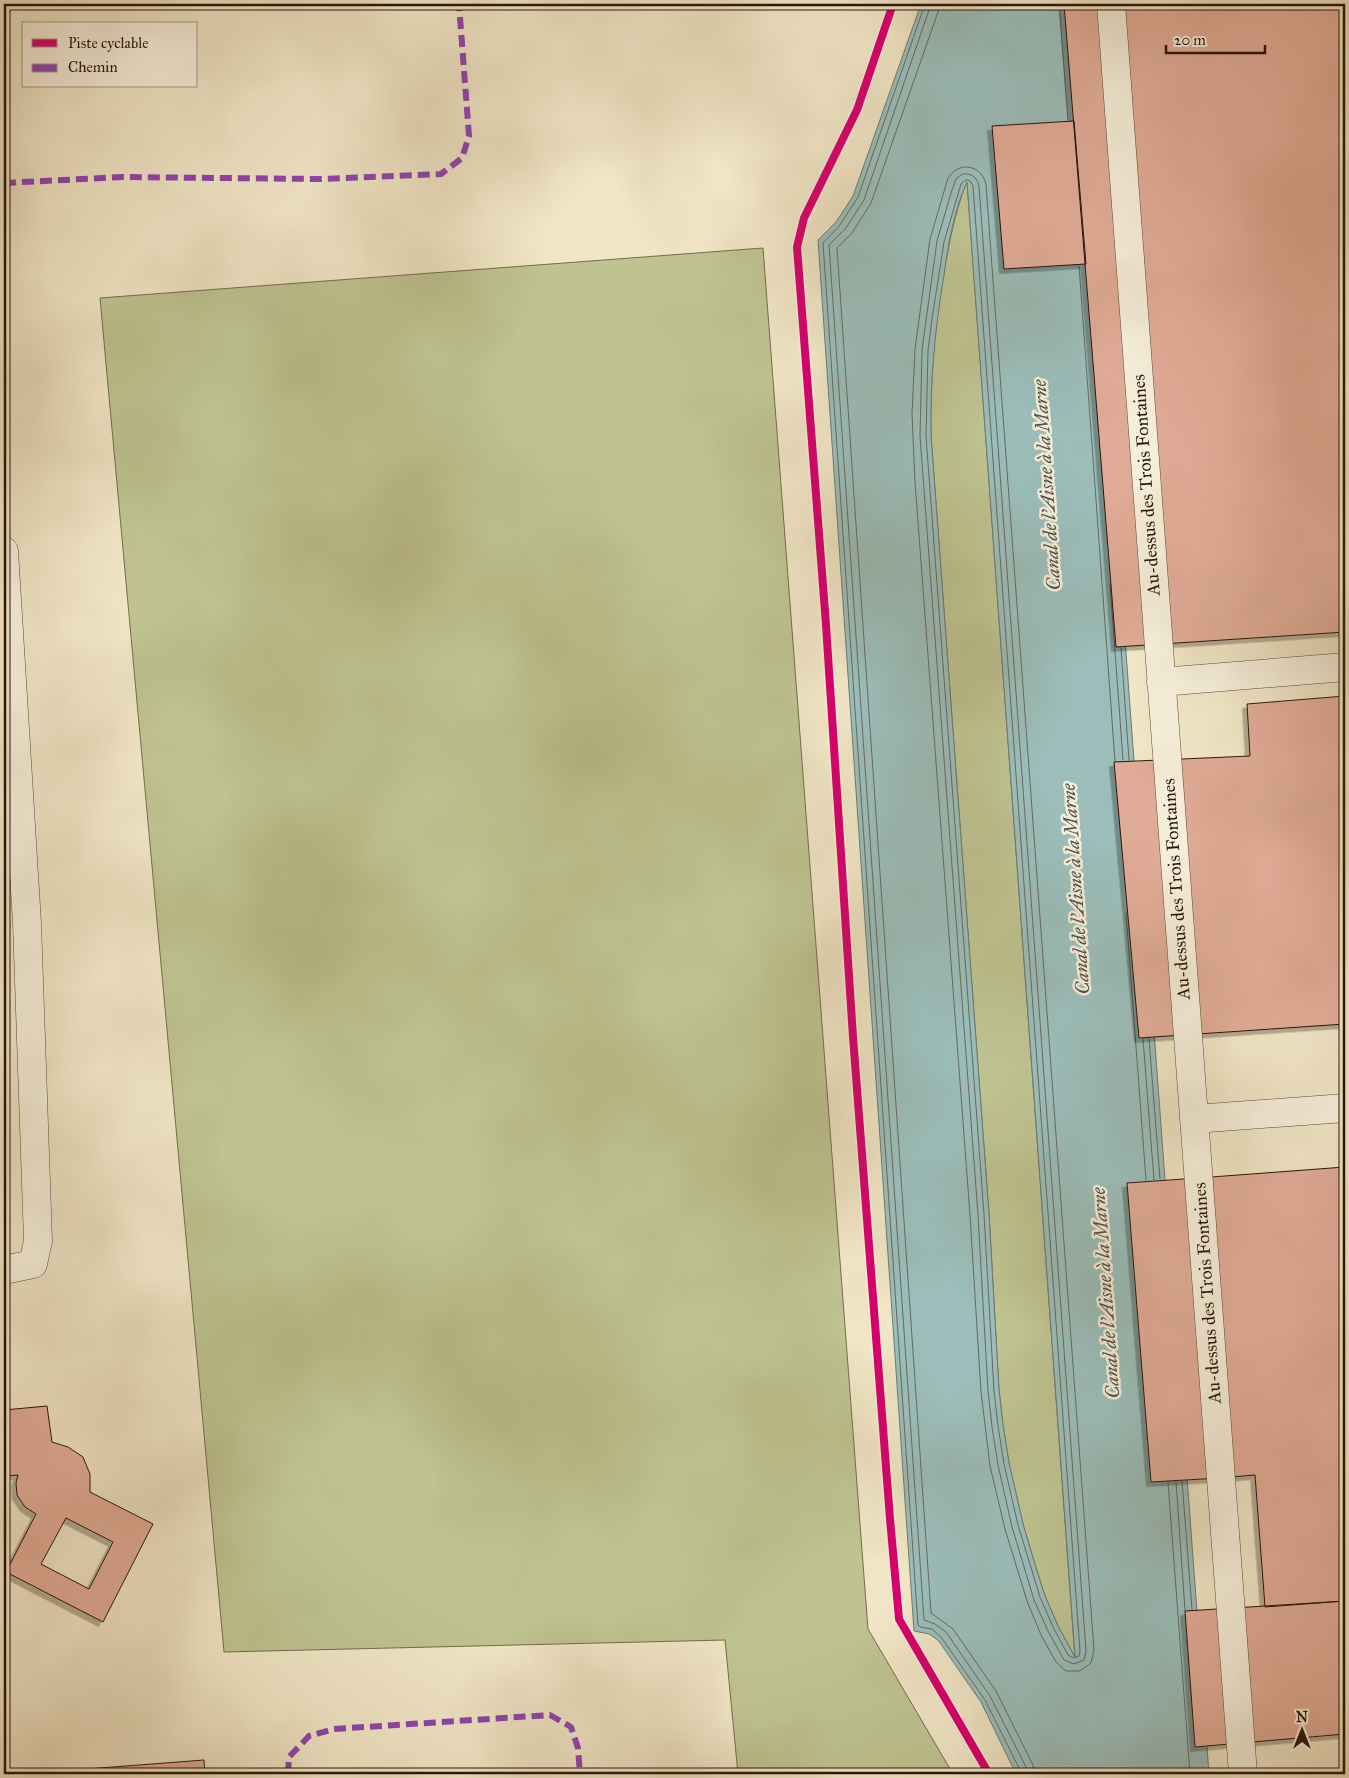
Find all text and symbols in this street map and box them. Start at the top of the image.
legend [22,22,198,88]
scale bar [1166,22,1265,54]
text: 20 m [1174,31,1206,49]
text: Piste cyclable [68,34,148,52]
text: Chemin [68,58,118,76]
street label: Au-dessus des Trois Fontaines [1127,374,1165,597]
water label: Canal de l'Aisne à la Marne [1028,378,1065,591]
street label: Au-dessus des Trois Fontaines [1157,778,1195,1001]
water label: Canal de l'Aisne à la Marne [1057,782,1094,995]
street label: Au-dessus des Trois Fontaines [1188,1182,1226,1405]
water label: Canal de l'Aisne à la Marne [1087,1186,1124,1399]
north arrow [1276,1706,1326,1756]
text: N [1296,1709,1308,1726]

